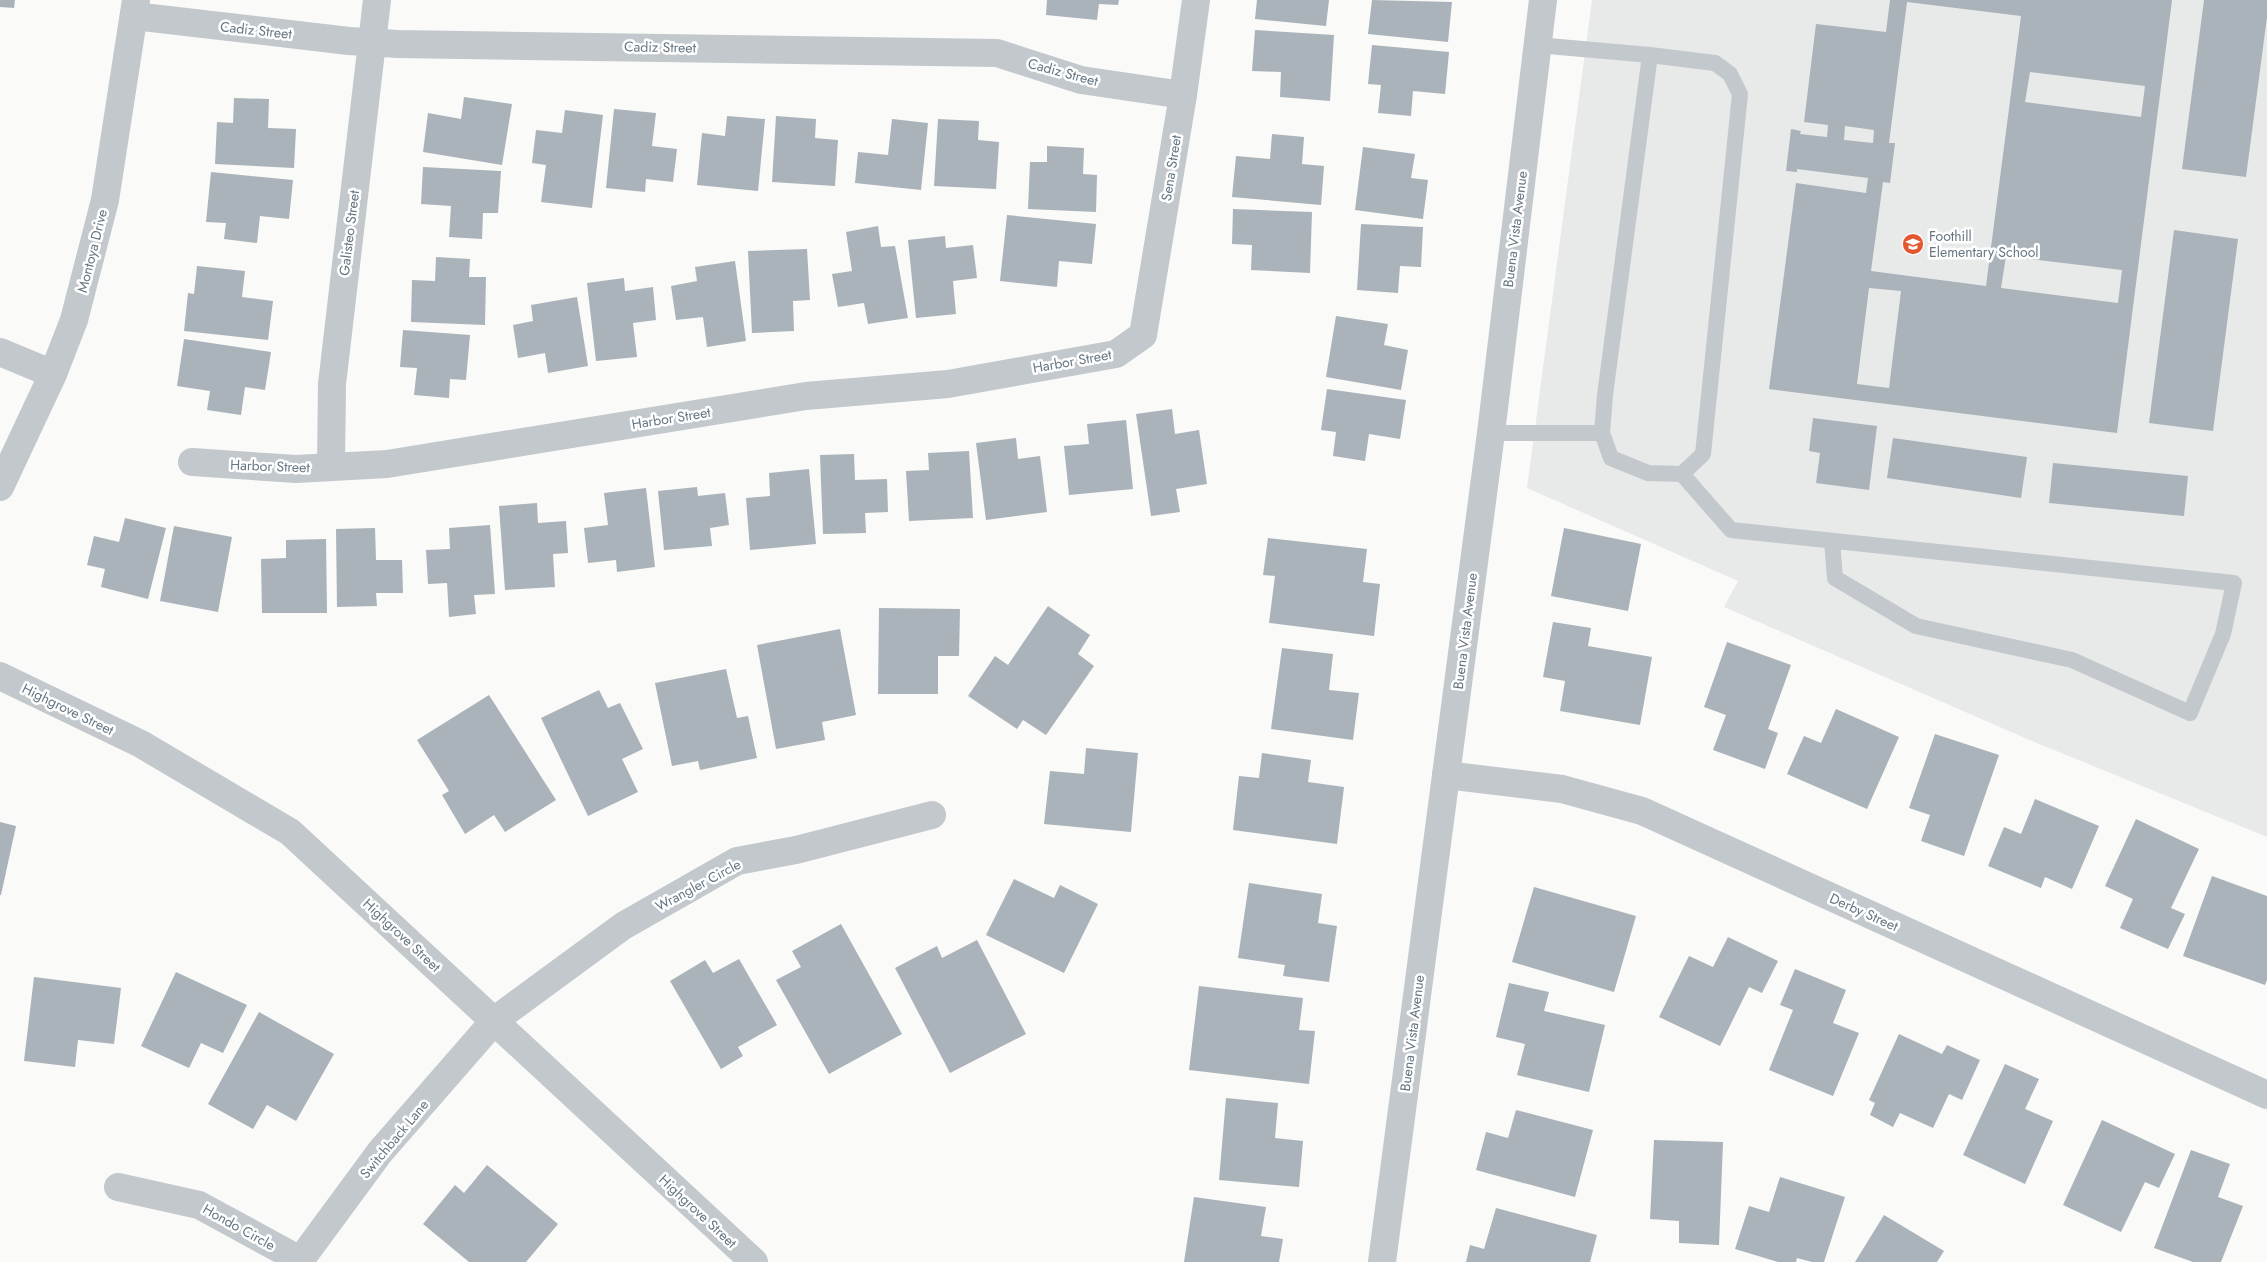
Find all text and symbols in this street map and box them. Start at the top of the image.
street label: Cadiz Street [219,16,293,44]
street label: Cadiz Street [624,36,697,58]
street label: Cadiz Street [1026,53,1101,91]
street label: Sena Street [1156,133,1186,202]
street label: Buena Vista Avenue [1498,170,1532,288]
street label: Galisteo Street [334,189,364,277]
street label: Montoya Drive [72,207,112,295]
place label: Foothill Elementary School [1929,226,2039,262]
school or university icon: Foothill Elementary School [1901,232,1925,256]
street label: Harbor Street [1031,344,1114,378]
street label: Harbor Street [630,402,712,434]
street label: Harbor Street [230,455,311,477]
street label: Buena Vista Avenue [1448,572,1482,690]
street label: Highgrove Street [19,678,118,740]
street label: Wrangler Circle [652,854,744,916]
street label: Derby Street [1827,888,1902,936]
street label: Highgrove Street [359,894,446,977]
street label: Buena Vista Avenue [1395,974,1429,1092]
street label: Switchback Lane [355,1095,433,1183]
street label: Highgrove Street [655,1170,742,1253]
street label: Hondo Circle [199,1199,279,1255]

